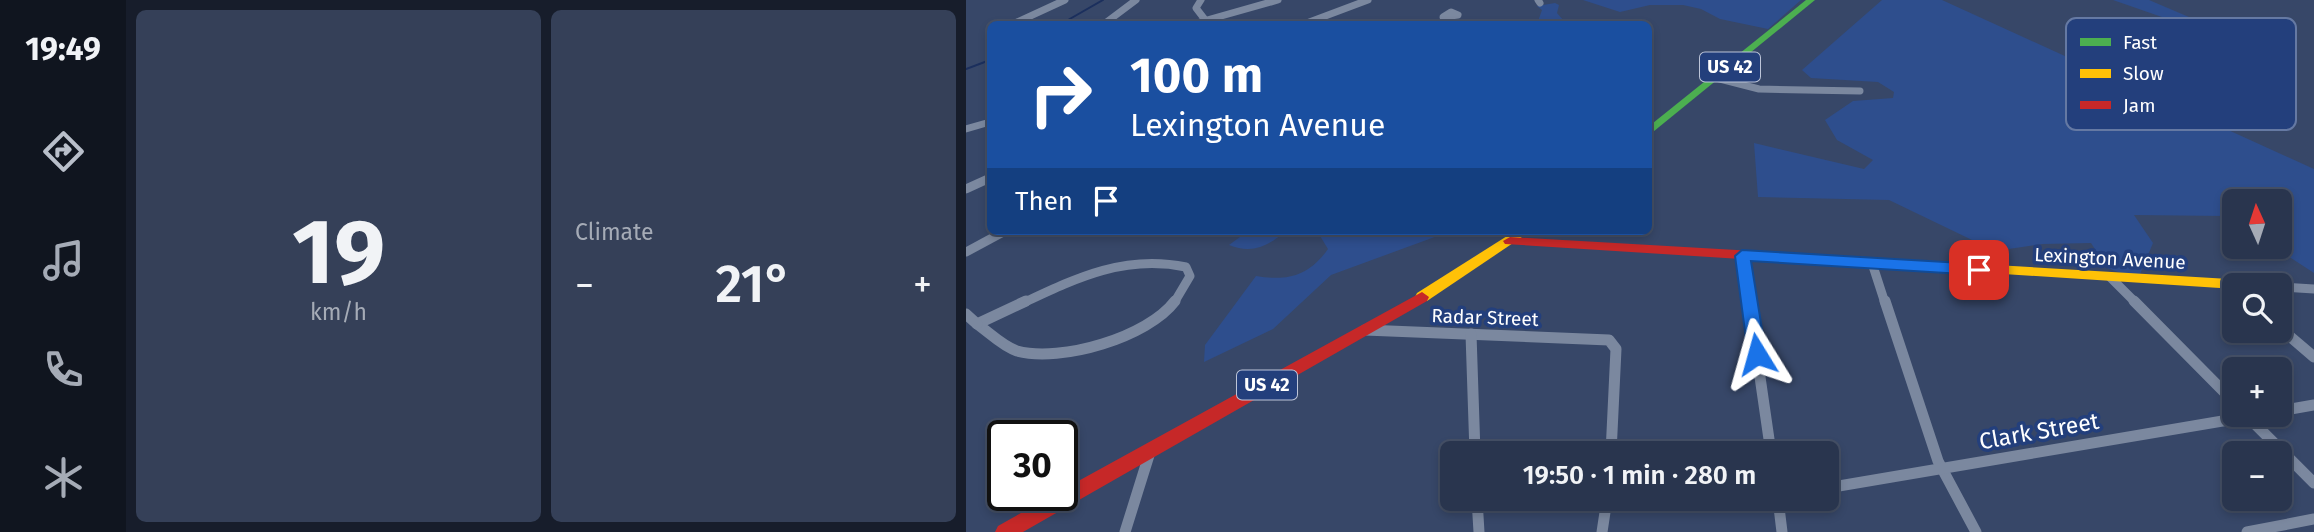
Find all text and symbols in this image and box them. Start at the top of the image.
legend [2066,18,2296,130]
text: 19:49 [25,30,101,68]
text: Fast [2123,31,2157,54]
text: 100 m [1130,46,1263,105]
icon: right [1015,49,1106,140]
road number: US 42 [1700,52,1760,82]
text: Slow [2123,62,2164,85]
text: Jam [2123,94,2155,117]
text: Lexington Avenue [1130,106,1385,144]
icon: directions [39,127,88,176]
icon: arrive [1087,182,1125,220]
text: Then [1015,186,1073,217]
north arrow [2222,189,2292,259]
map controls [2222,189,2292,511]
text: 19 [292,198,385,307]
text: Climate [575,218,654,246]
icon: music [39,236,88,285]
pin [1949,240,2009,300]
street label: Lexington Avenue [2034,243,2186,274]
icon: arrive [1960,251,1998,289]
text: 21° [715,253,792,316]
text: − [575,262,594,308]
text: + [913,262,932,308]
button: search [2222,273,2292,343]
text: km/h [310,298,367,326]
street label: Radar Street [1431,304,1539,331]
position arrow [1720,317,1794,391]
icon: phone [39,345,88,394]
button: + [2222,357,2292,427]
road number: US 42 [1237,370,1297,400]
street label: Clark Street [1977,407,2102,455]
speed limit sign: 30 [987,420,1078,511]
button: − [2222,441,2292,511]
icon: climate [39,453,88,502]
text: 19:50 · 1 min · 280 m [1523,460,1756,491]

